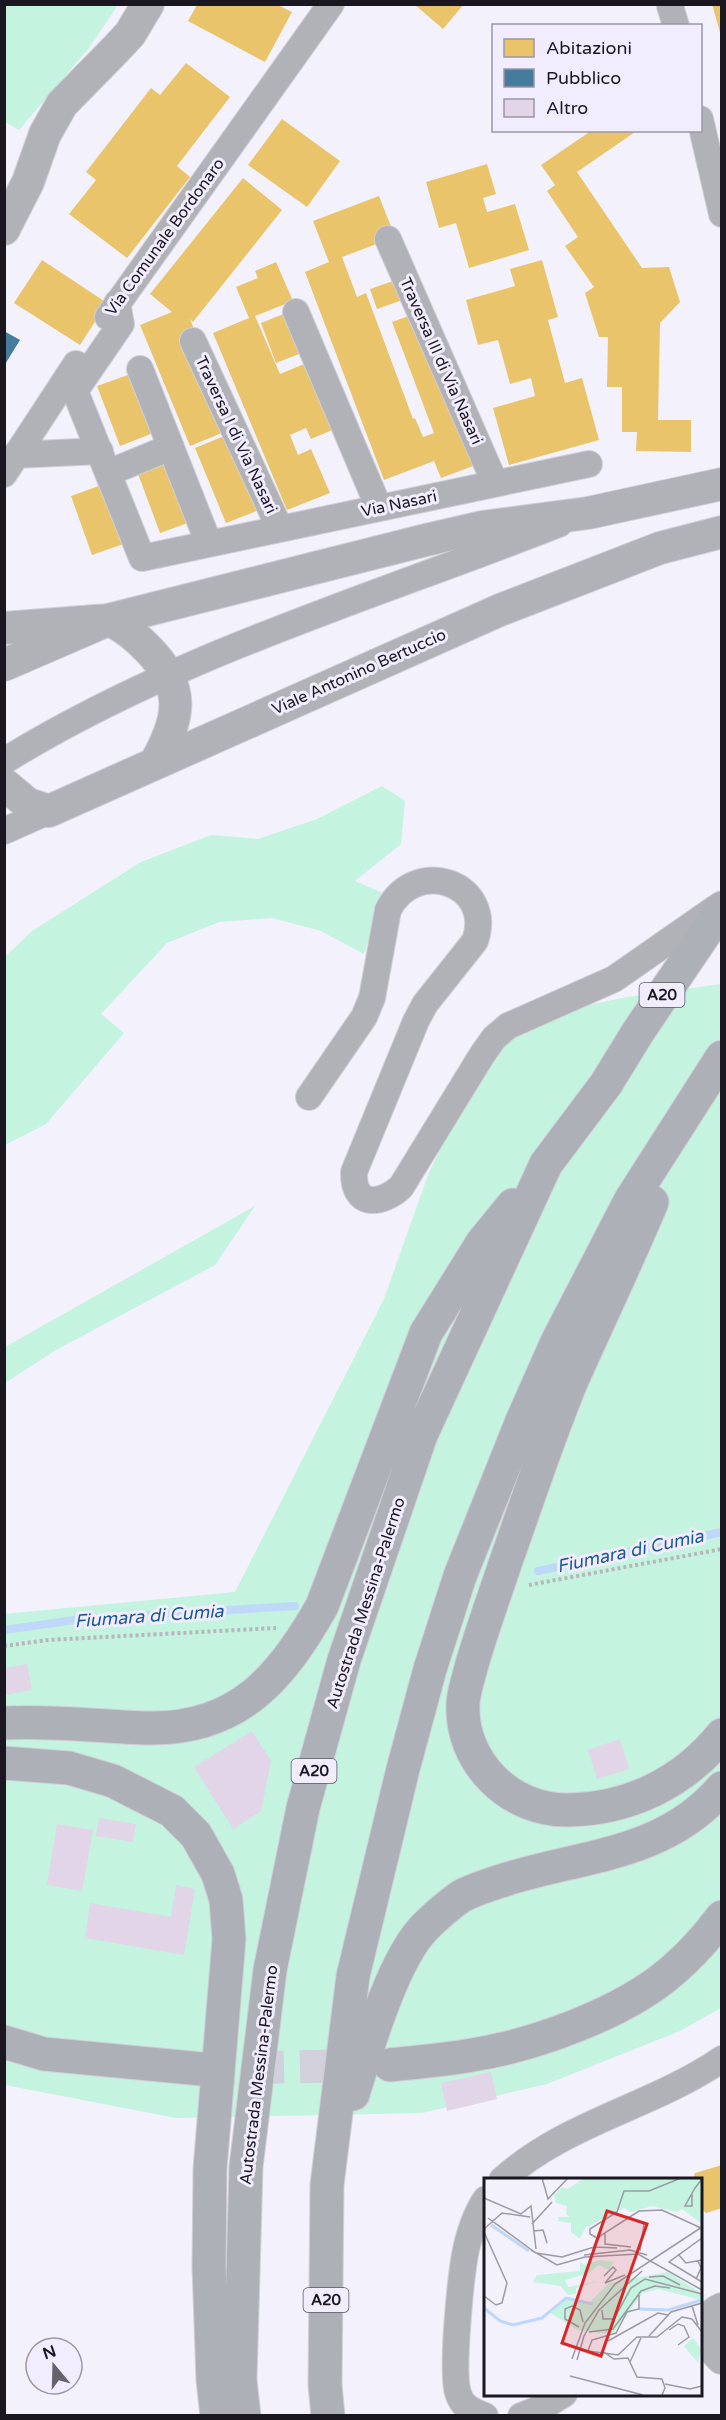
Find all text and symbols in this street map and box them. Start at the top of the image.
legend [492,24,702,132]
text: Abitazioni [546,37,632,59]
text: Pubblico [546,67,621,89]
text: Altro [546,97,588,119]
street label: Via Comunale Bordonaro [101,154,229,320]
street label: Traversa III di Via Nasari [395,274,487,448]
street label: Traversa I di Via Nasari [191,353,281,517]
street label: Via Nasari [359,486,439,522]
street label: Viale Antonino Bertuccio [269,625,449,719]
road number: A20 [640,983,684,1007]
street label: Autostrada Messina-Palermo [322,1495,410,1711]
water label: Fiumara di Cumia [555,1525,706,1577]
water label: Fiumara di Cumia [74,1600,225,1632]
road number: A20 [292,1759,336,1783]
street label: Autostrada Messina-Palermo [236,1964,282,2186]
inset map [484,2178,702,2396]
road number: A20 [304,2288,348,2312]
north arrow [24,2336,84,2396]
text: N [40,2341,59,2364]

